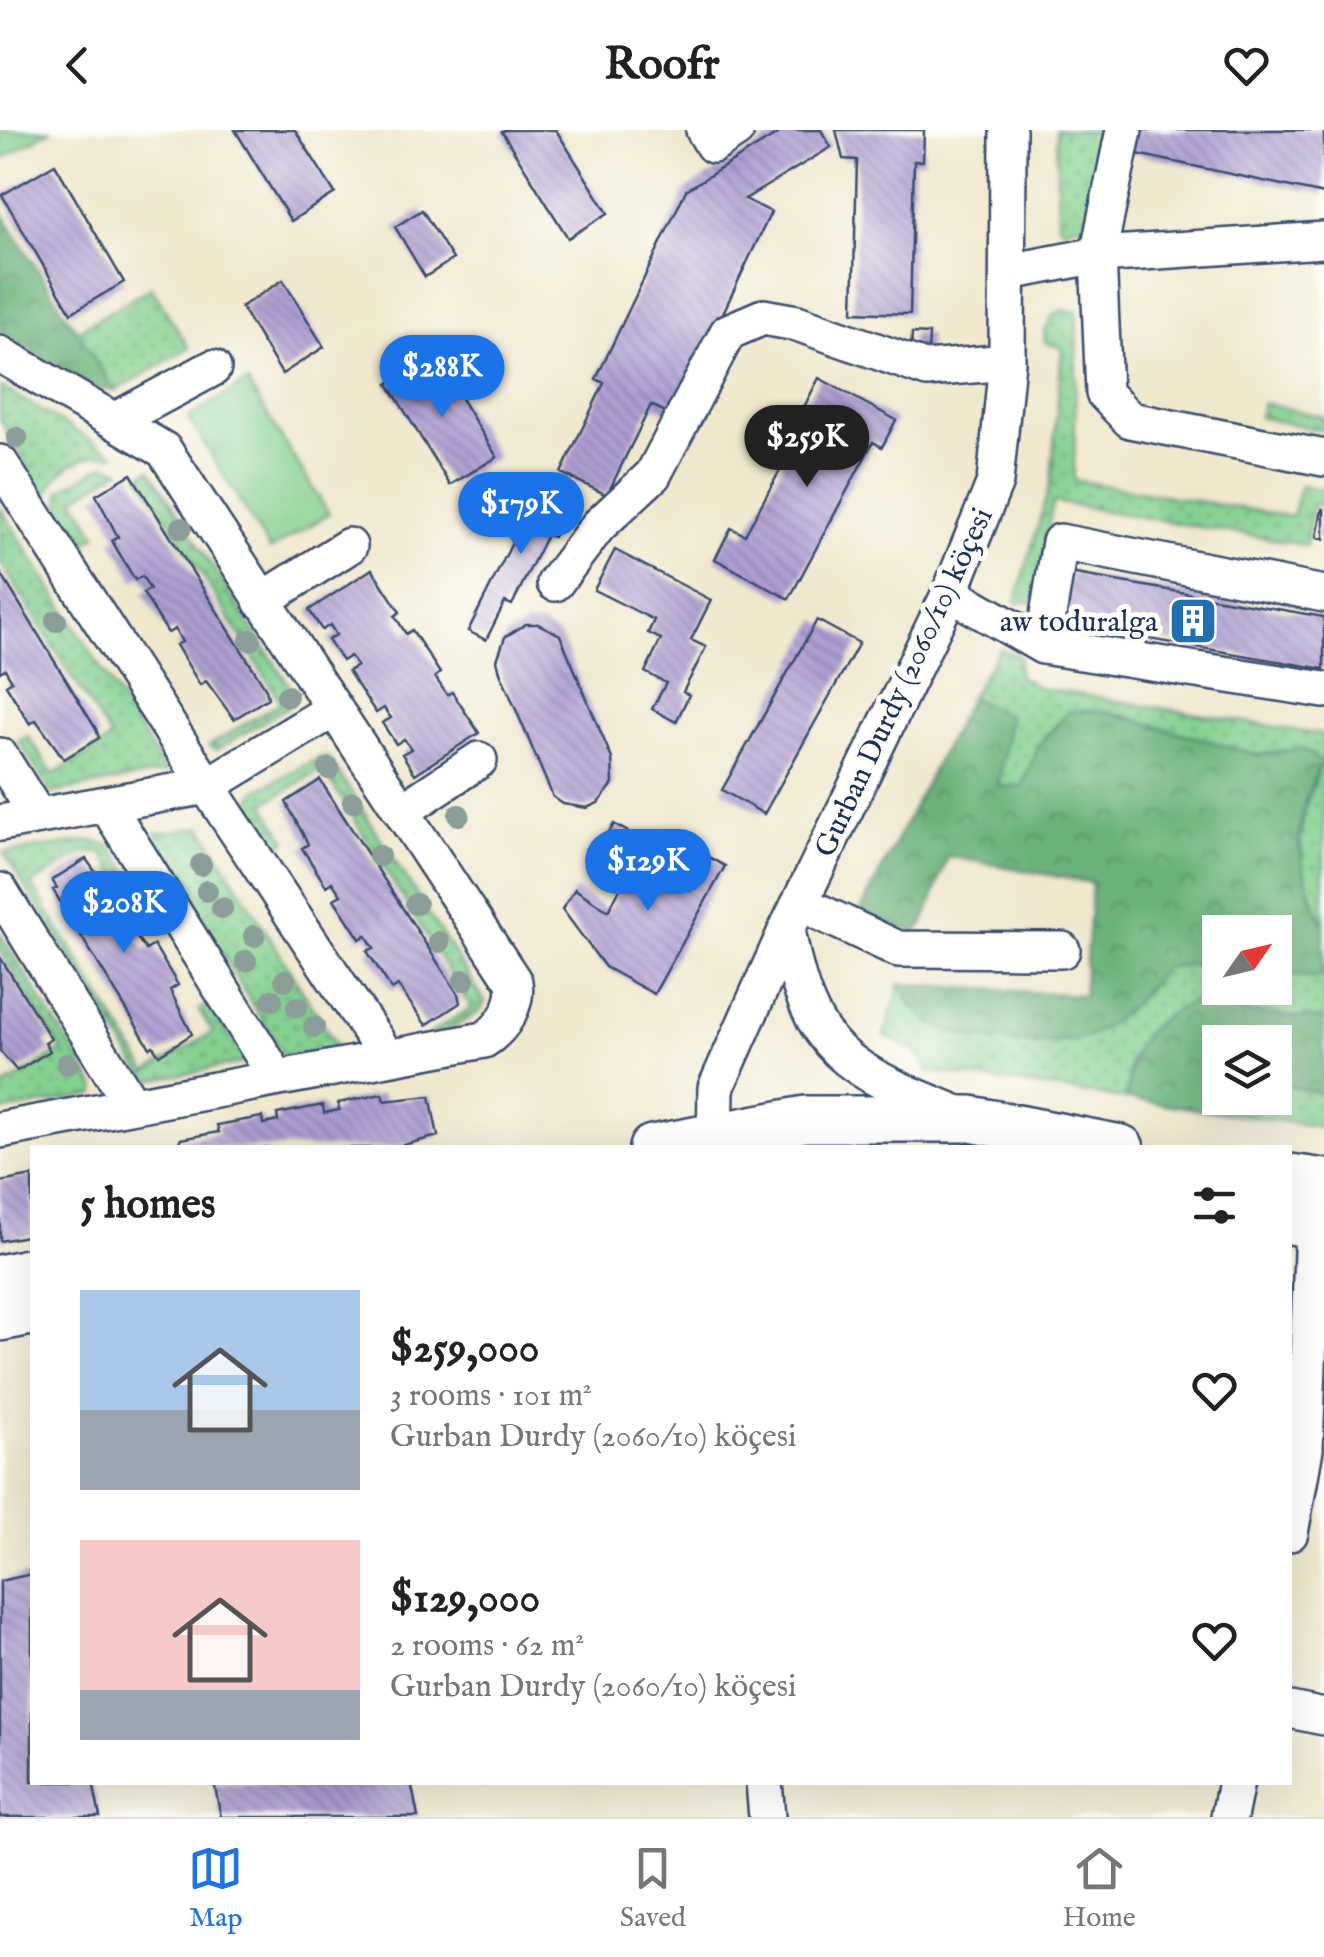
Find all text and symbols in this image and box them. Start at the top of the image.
text: Roofr [604,37,720,94]
icon: back [50,38,105,93]
icon: heart [1219,38,1274,93]
pin: $288K [372,335,512,420]
text: $288K [402,347,482,388]
pin: $259K [737,405,877,490]
text: $259K [766,417,848,458]
pin: $179K [451,472,591,557]
text: $179K [480,484,562,525]
street label: Gurban Durdy (2060/10) köçesi [807,502,1003,864]
building icon: aw toduralga [1167,595,1219,647]
place label: aw toduralga [1000,604,1158,642]
pin: $129K [578,829,718,914]
text: $129K [607,841,689,882]
pin: $208K [54,871,194,956]
text: $208K [82,883,166,924]
north arrow [1202,915,1292,1005]
map controls [1202,915,1292,1115]
button: layers [1202,1025,1292,1115]
icon: filters [1187,1178,1242,1233]
text: 5 homes [80,1179,216,1232]
text: $259,000 [390,1323,539,1376]
icon: home [160,1330,280,1450]
icon: heart [1187,1363,1242,1418]
text: 3 rooms · 101 m² [390,1376,592,1417]
text: Gurban Durdy (2060/10) köçesi [390,1417,796,1458]
text: $129,000 [390,1573,540,1626]
icon: home [160,1580,280,1700]
icon: heart [1187,1613,1242,1668]
text: 2 rooms · 62 m² [390,1626,584,1667]
text: Gurban Durdy (2060/10) köçesi [390,1667,796,1708]
tab: Map [188,1841,243,1936]
tab: Saved [620,1841,686,1936]
tab: Home [1063,1841,1136,1936]

